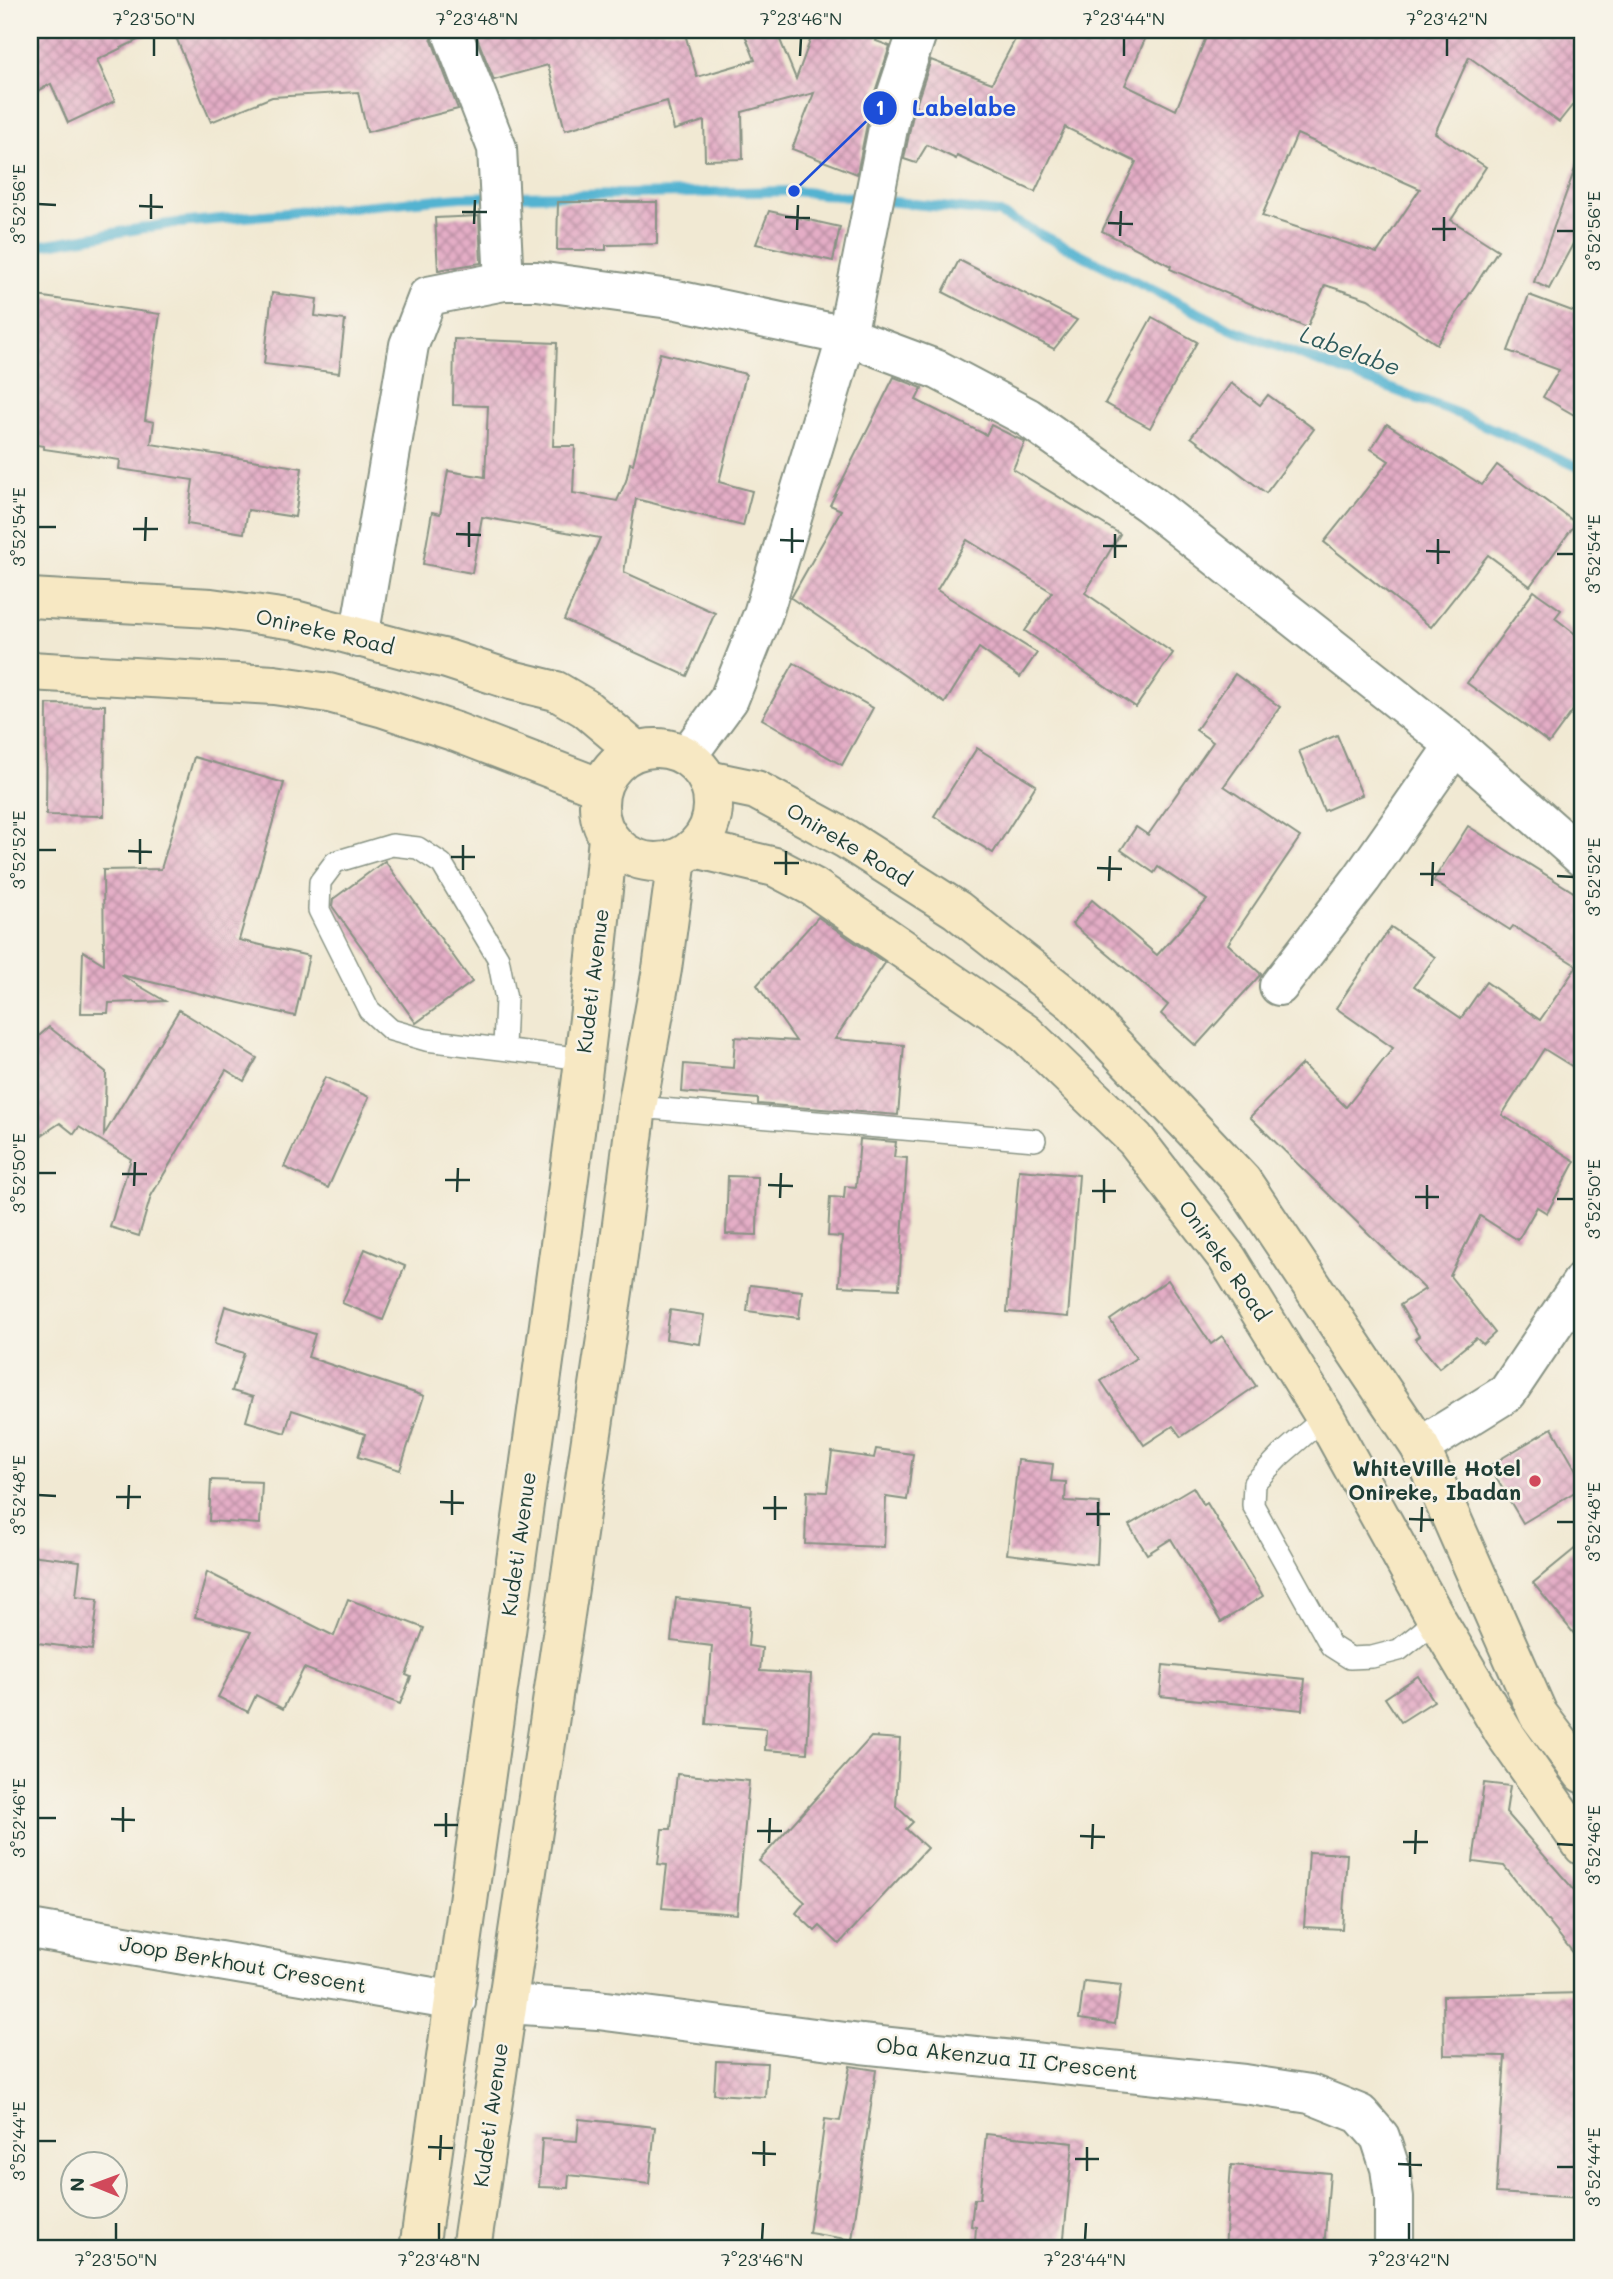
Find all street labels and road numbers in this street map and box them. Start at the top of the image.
street label: Onireke Road [253,601,397,660]
street label: Onireke Road [782,796,917,892]
street label: Kudeti Avenue [569,907,614,1055]
street label: Onireke Road [1174,1194,1277,1326]
street label: Kudeti Avenue [494,1470,541,1618]
street label: Joop Berkhout Crescent [118,1928,369,1999]
street label: Oba Akenzua II Crescent [875,2030,1139,2085]
street label: Kudeti Avenue [466,2041,513,2189]

